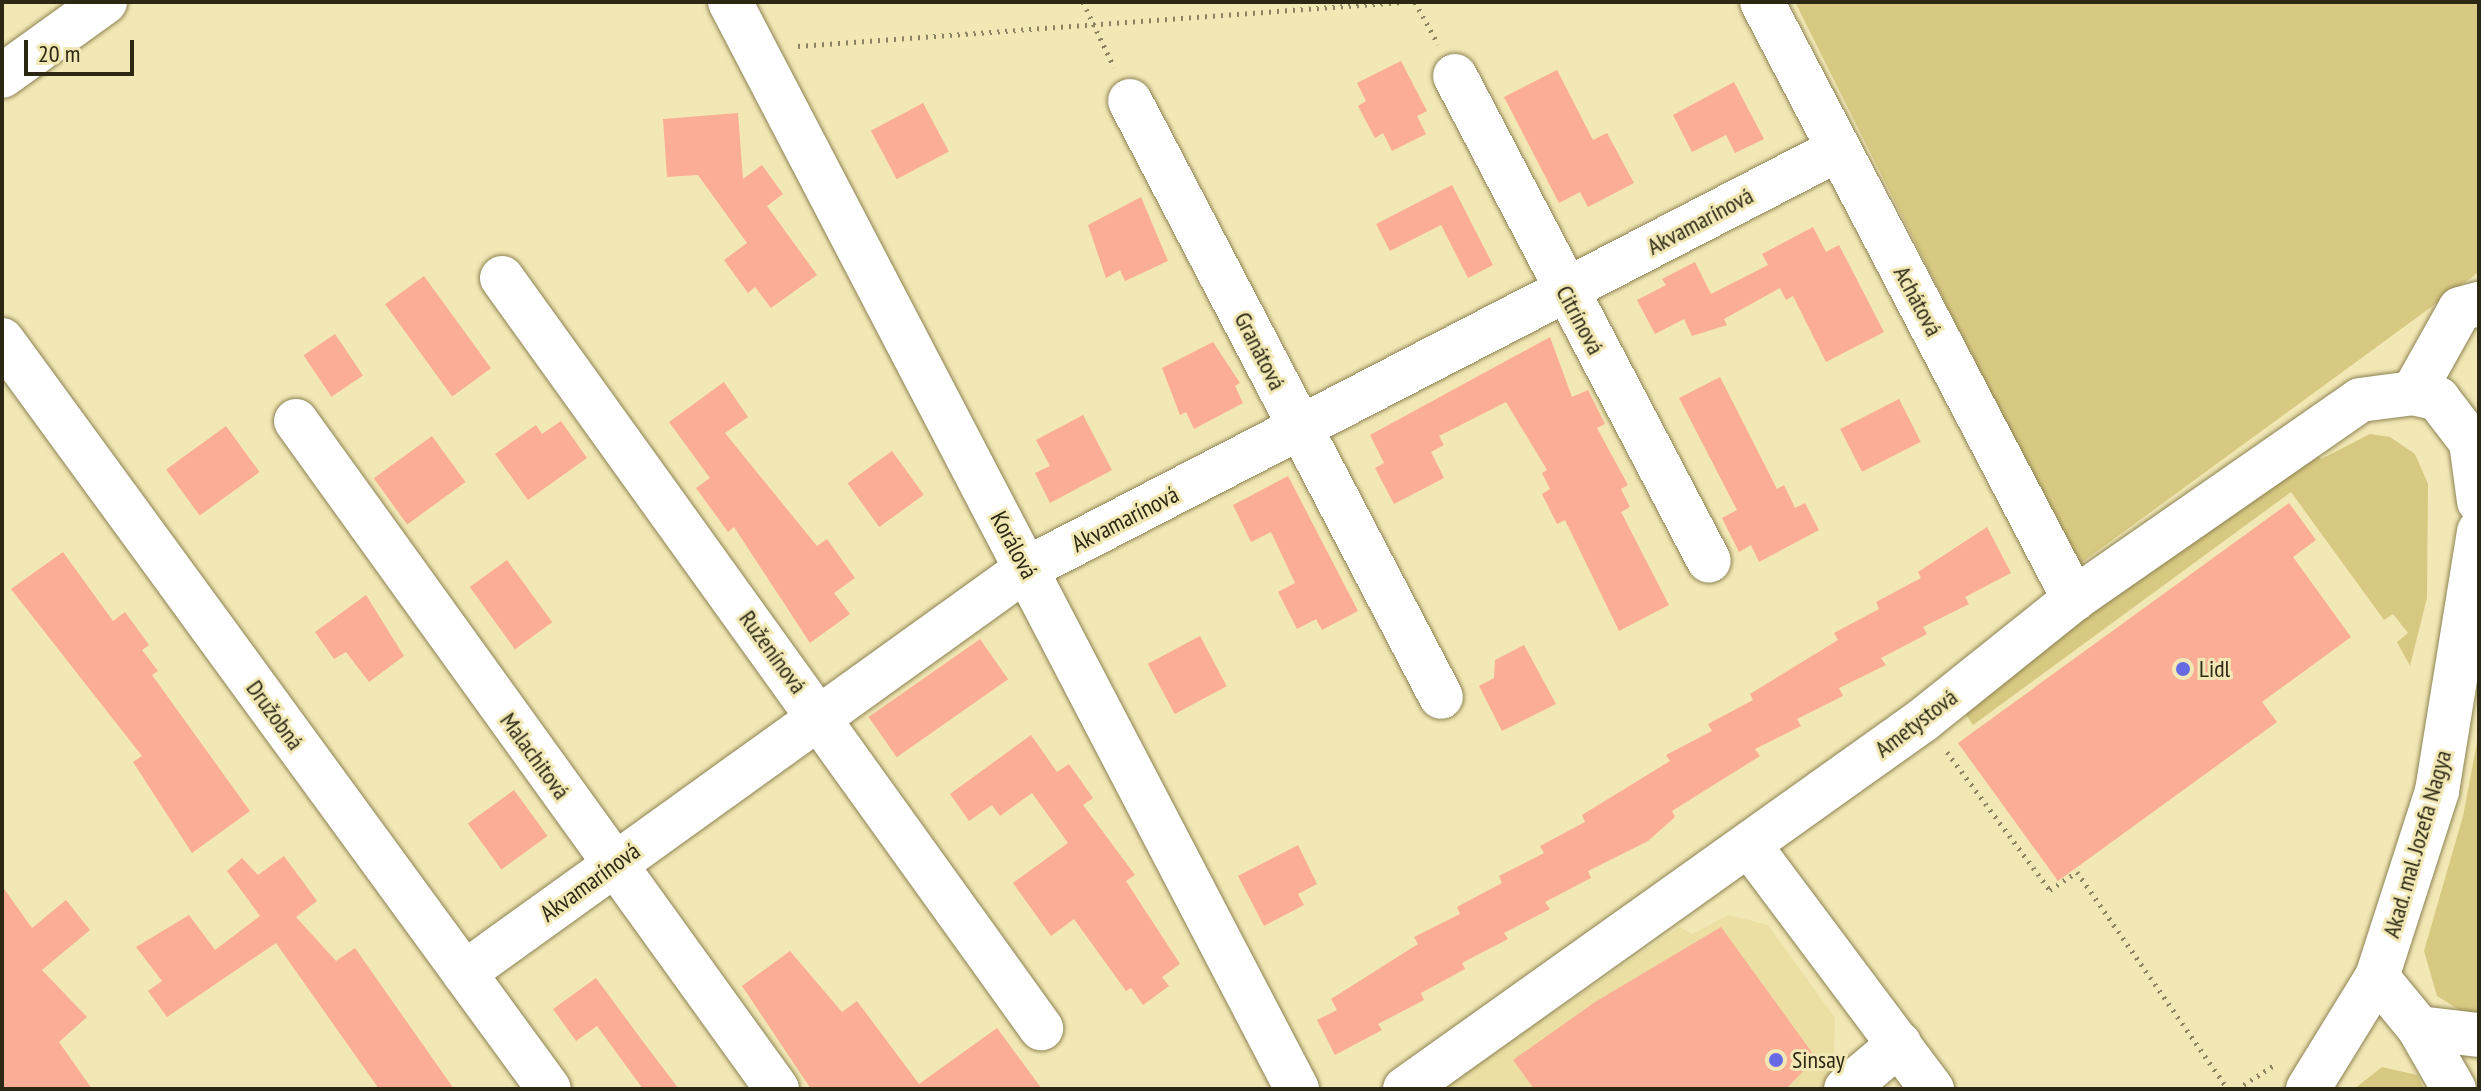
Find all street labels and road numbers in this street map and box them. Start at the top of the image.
street label: Akvamarínová [1642,181,1758,261]
street label: Achátová [1888,261,1948,341]
street label: Citrínová [1550,280,1610,360]
street label: Granátová [1228,307,1292,395]
street label: Akvamarínová [1067,480,1183,558]
street label: Korálová [984,506,1044,584]
street label: Ruženínová [733,605,813,699]
street label: Družobná [240,675,310,755]
street label: Ametystová [1869,683,1963,763]
street label: Malachitová [494,707,576,805]
street label: Akad. mal. Jozefa Nagya [2376,746,2458,942]
street label: Akvamarínová [535,836,645,928]

